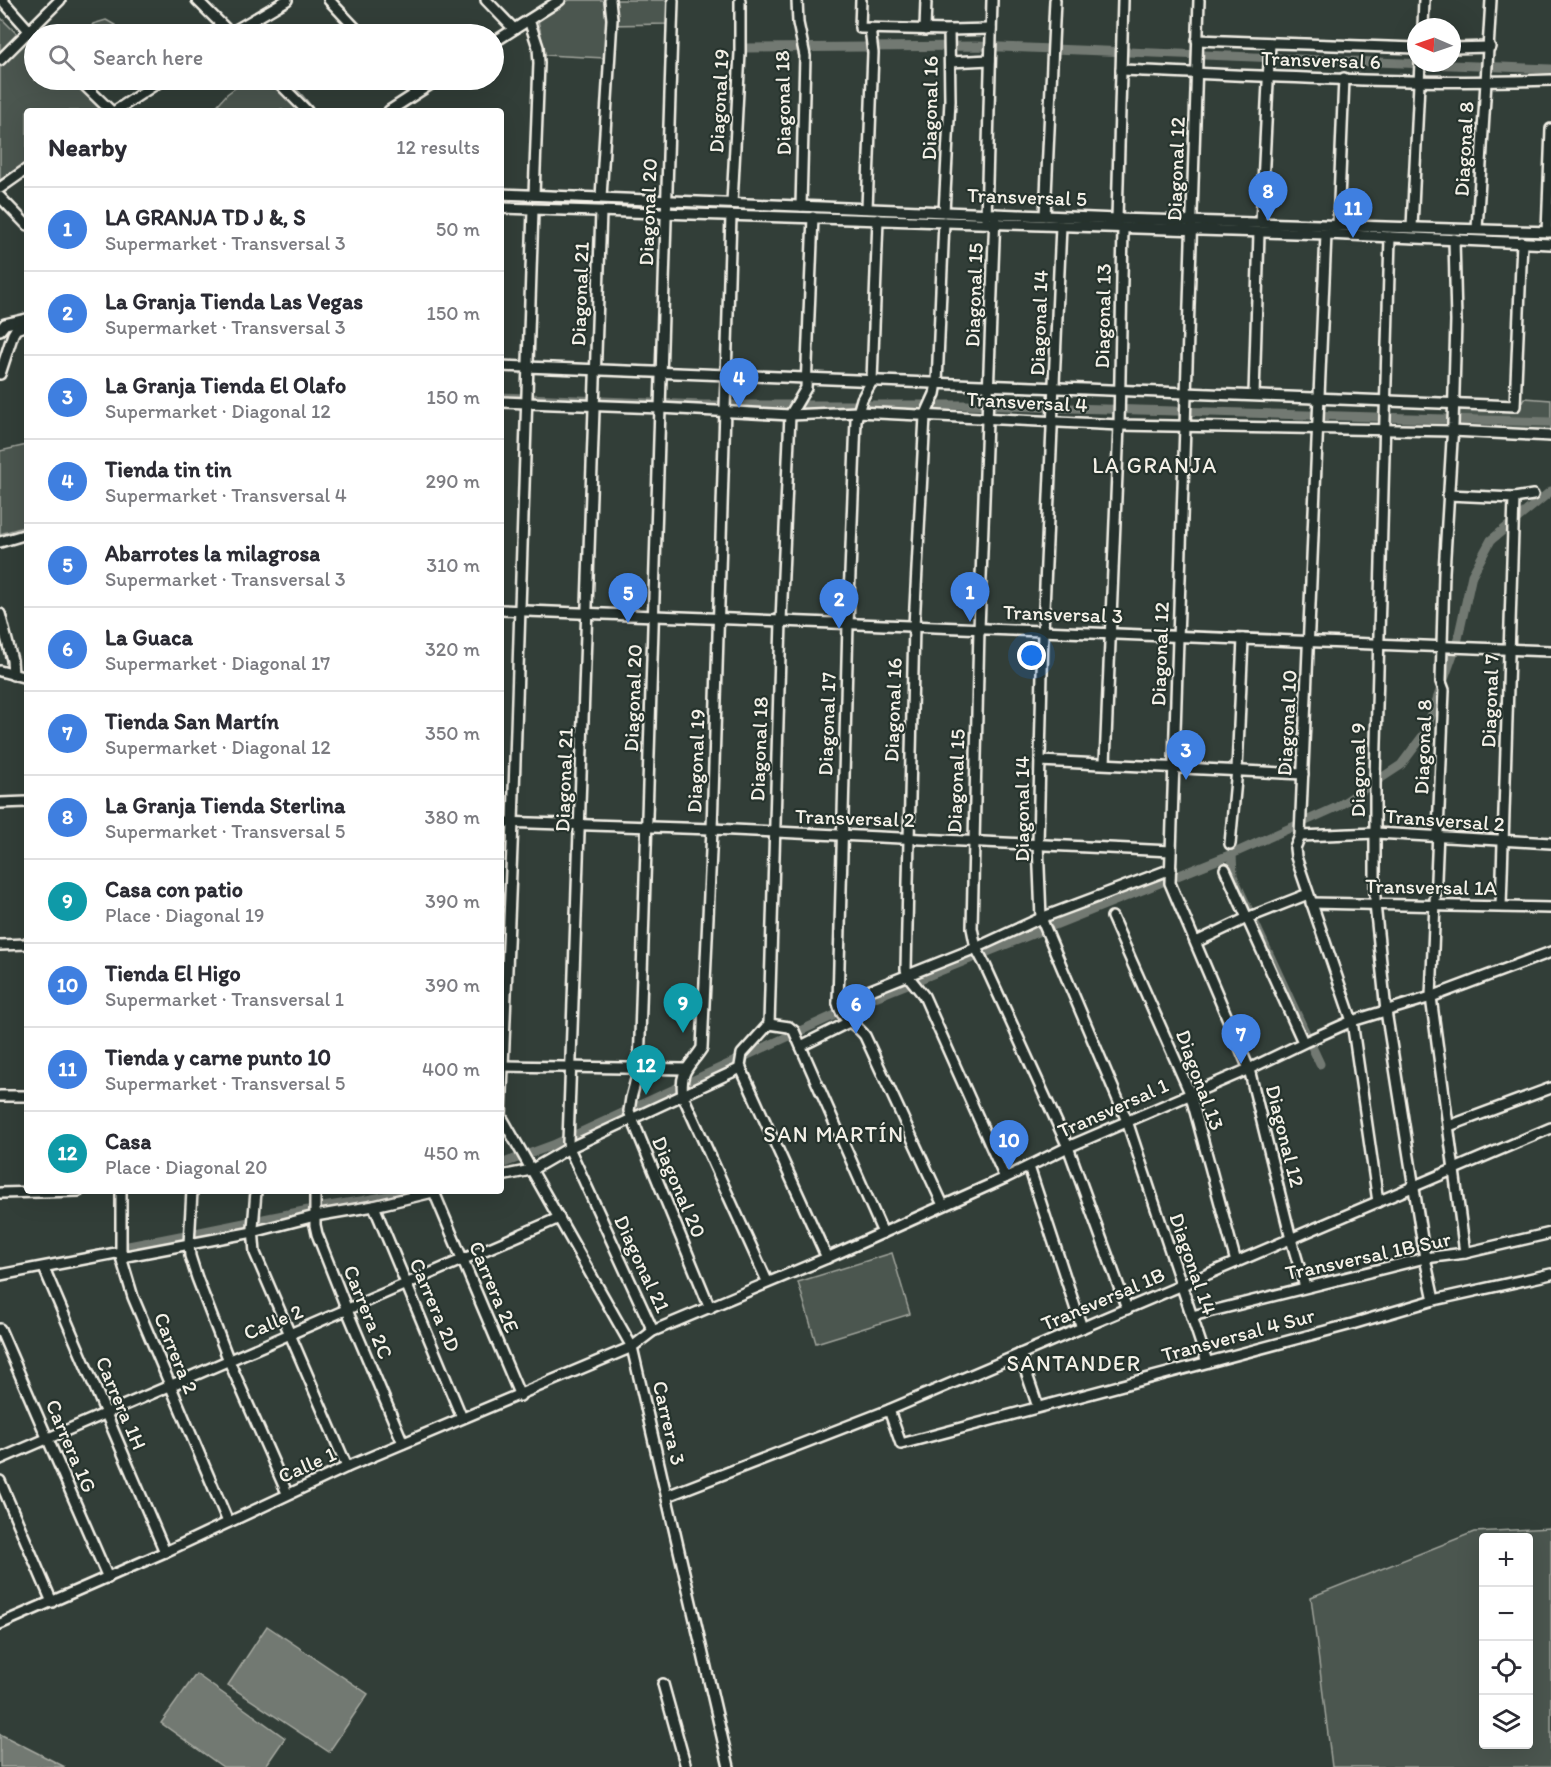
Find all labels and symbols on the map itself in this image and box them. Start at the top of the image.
north arrow [1407,18,1461,72]
street label: Transversal 6 [1261,45,1381,74]
street label: Diagonal 19 [703,48,734,154]
street label: Diagonal 18 [769,50,796,156]
street label: Diagonal 16 [916,55,943,161]
street label: Diagonal 8 [1449,101,1478,197]
street label: Diagonal 12 [1161,116,1190,222]
street label: Diagonal 20 [633,158,662,266]
pin: 8 [1248,172,1288,221]
street label: Transversal 5 [967,182,1087,211]
pin: 11 [1334,188,1372,238]
street label: Diagonal 21 [565,241,594,347]
street label: Diagonal 15 [959,242,988,348]
street label: Diagonal 13 [1089,263,1116,369]
street label: Diagonal 14 [1024,269,1053,376]
pin: 4 [720,358,758,408]
street label: Transversal 4 [966,386,1089,417]
district label: LA GRANJA [1092,452,1218,479]
pin: 1 [950,572,990,622]
pin: 5 [608,574,648,623]
pin: 2 [820,580,858,629]
street label: Transversal 3 [1002,599,1124,628]
street label: Diagonal 12 [1145,601,1174,707]
your location [1017,641,1046,670]
street label: Diagonal 20 [618,644,647,752]
street label: Diagonal 7 [1475,653,1504,749]
street label: Diagonal 16 [878,657,907,763]
street label: Diagonal 10 [1271,669,1302,777]
street label: Diagonal 17 [812,672,841,776]
street label: Diagonal 18 [744,696,773,802]
street label: Diagonal 8 [1408,699,1437,795]
street label: Diagonal 19 [681,708,710,814]
street label: Diagonal 9 [1345,723,1370,817]
street label: Diagonal 21 [549,727,578,833]
street label: Diagonal 15 [941,728,970,834]
pin: 3 [1166,730,1206,780]
street label: Diagonal 14 [1009,756,1034,862]
street label: Transversal 2 [795,803,915,832]
street label: Transversal 2 [1384,803,1506,836]
street label: Transversal 1A [1365,873,1498,900]
pin: 9 [664,984,702,1033]
pin: 6 [836,984,876,1034]
pin: 7 [1222,1014,1260,1064]
street label: Diagonal 13 [1171,1026,1230,1133]
pin: 12 [626,1046,666,1095]
street label: Transversal 1 [1054,1072,1172,1143]
street label: Diagonal 12 [1261,1082,1310,1190]
pin: 10 [990,1120,1028,1170]
district label: SAN MARTÍN [763,1121,905,1148]
street label: Diagonal 20 [647,1132,712,1241]
street label: Diagonal 14 [1164,1210,1223,1318]
street label: Diagonal 21 [609,1211,676,1317]
street label: Transversal 1B Sur [1283,1226,1454,1285]
street label: Carrera 2E [464,1237,525,1336]
street label: Carrera 2D [404,1254,466,1356]
street label: Carrera 2C [338,1261,399,1362]
street label: Transversal 1B [1037,1261,1169,1336]
street label: Calle 2 [239,1298,306,1345]
street label: Transversal 4 Sur [1159,1302,1317,1367]
street label: Carrera 2 [149,1308,204,1397]
district label: SANTANDER [1007,1350,1141,1377]
street label: Carrera 1H [91,1352,152,1453]
street label: Carrera 3 [648,1378,691,1468]
street label: Carrera 1G [41,1395,102,1496]
street label: Calle 1 [274,1441,340,1488]

